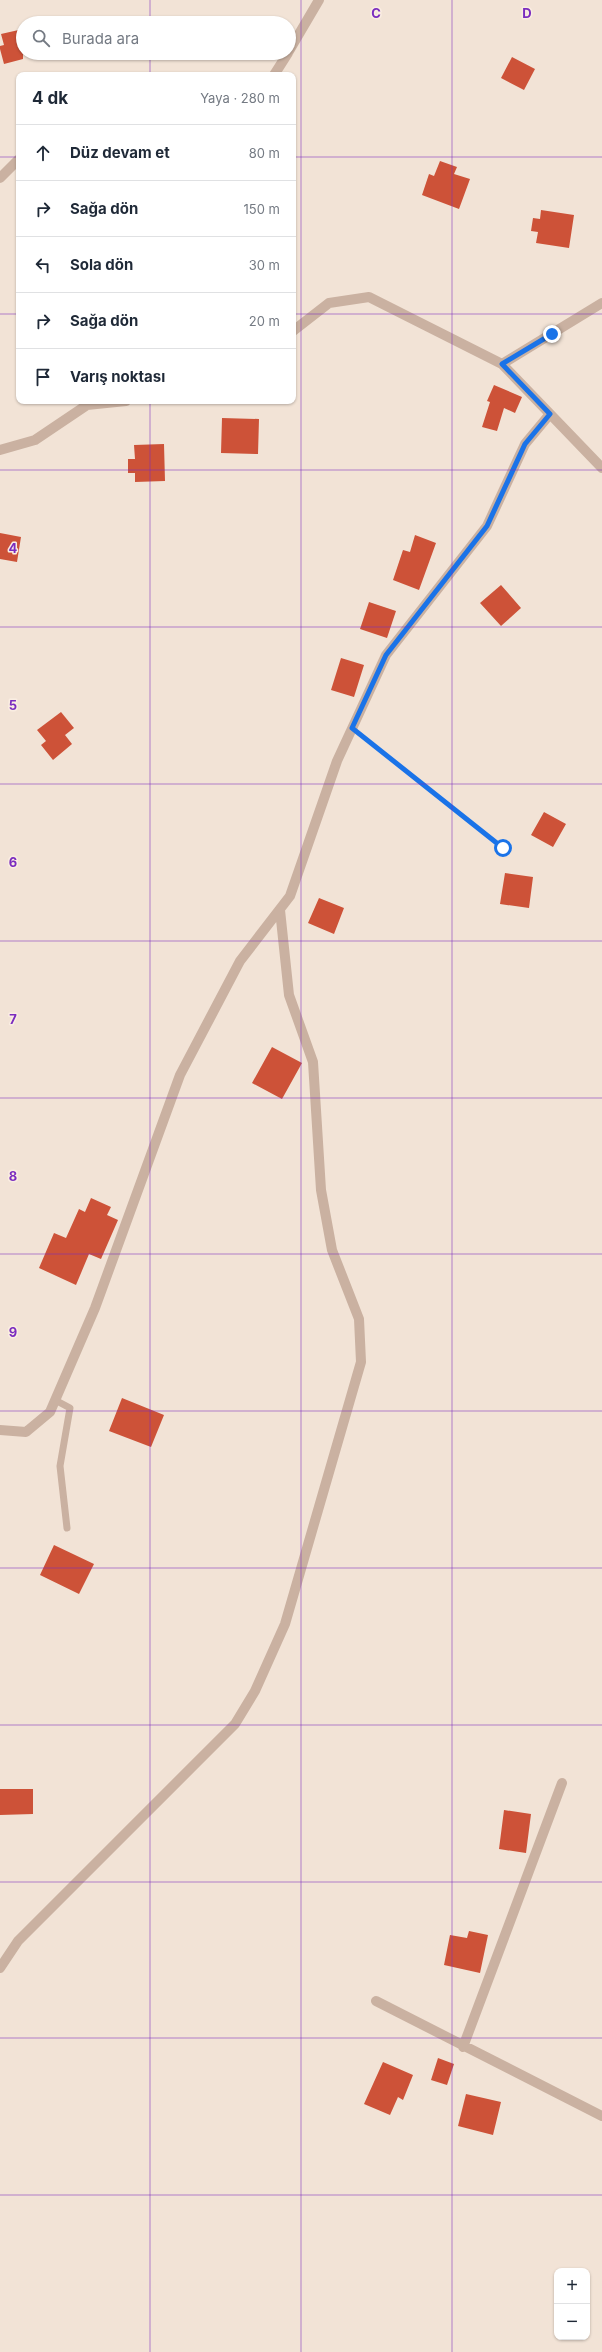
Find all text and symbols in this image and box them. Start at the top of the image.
text: C [371,5,381,21]
text: D [522,5,532,21]
search box [16,16,296,60]
icon: search [30,27,52,49]
text: Burada ara [62,29,139,48]
text: 4 dk [32,88,68,108]
text: Yaya · 280 m [200,90,280,106]
icon: ahead [32,142,54,164]
text: Düz devam et [70,143,170,162]
text: 80 m [249,145,280,161]
icon: right [32,198,54,220]
text: Sağa dön [70,199,138,218]
text: 150 m [244,201,280,217]
icon: left [32,254,54,276]
text: Sola dön [70,255,133,274]
text: 30 m [249,257,280,273]
icon: right [32,310,54,332]
text: Sağa dön [70,311,138,330]
text: 20 m [249,313,280,329]
route end [543,325,561,343]
icon: arrive [32,366,54,388]
text: Varış noktası [70,367,165,386]
text: 4 [9,540,18,556]
text: 5 [9,697,17,713]
route start [494,839,512,857]
text: 6 [9,854,17,870]
text: 7 [9,1011,17,1027]
text: 8 [9,1168,17,1184]
text: 9 [9,1324,17,1340]
map controls [554,2268,590,2340]
button: + [554,2268,590,2304]
button: − [554,2304,590,2340]

